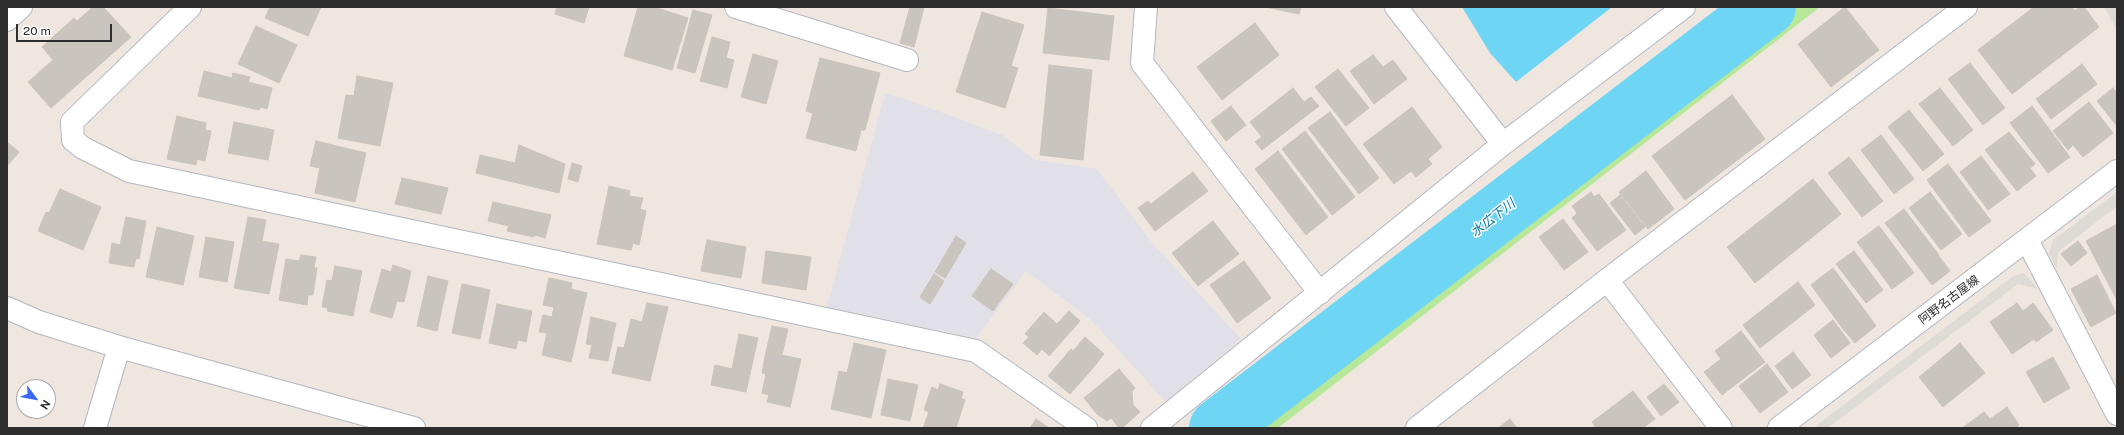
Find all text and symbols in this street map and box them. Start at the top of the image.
scale bar [18,16,114,42]
text: 20 m [23,24,51,38]
water label: 水広下川 [1468,196,1518,240]
street label: 阿野名古屋線 [1916,273,1982,327]
north arrow [16,379,56,419]
text: N [38,398,53,412]

